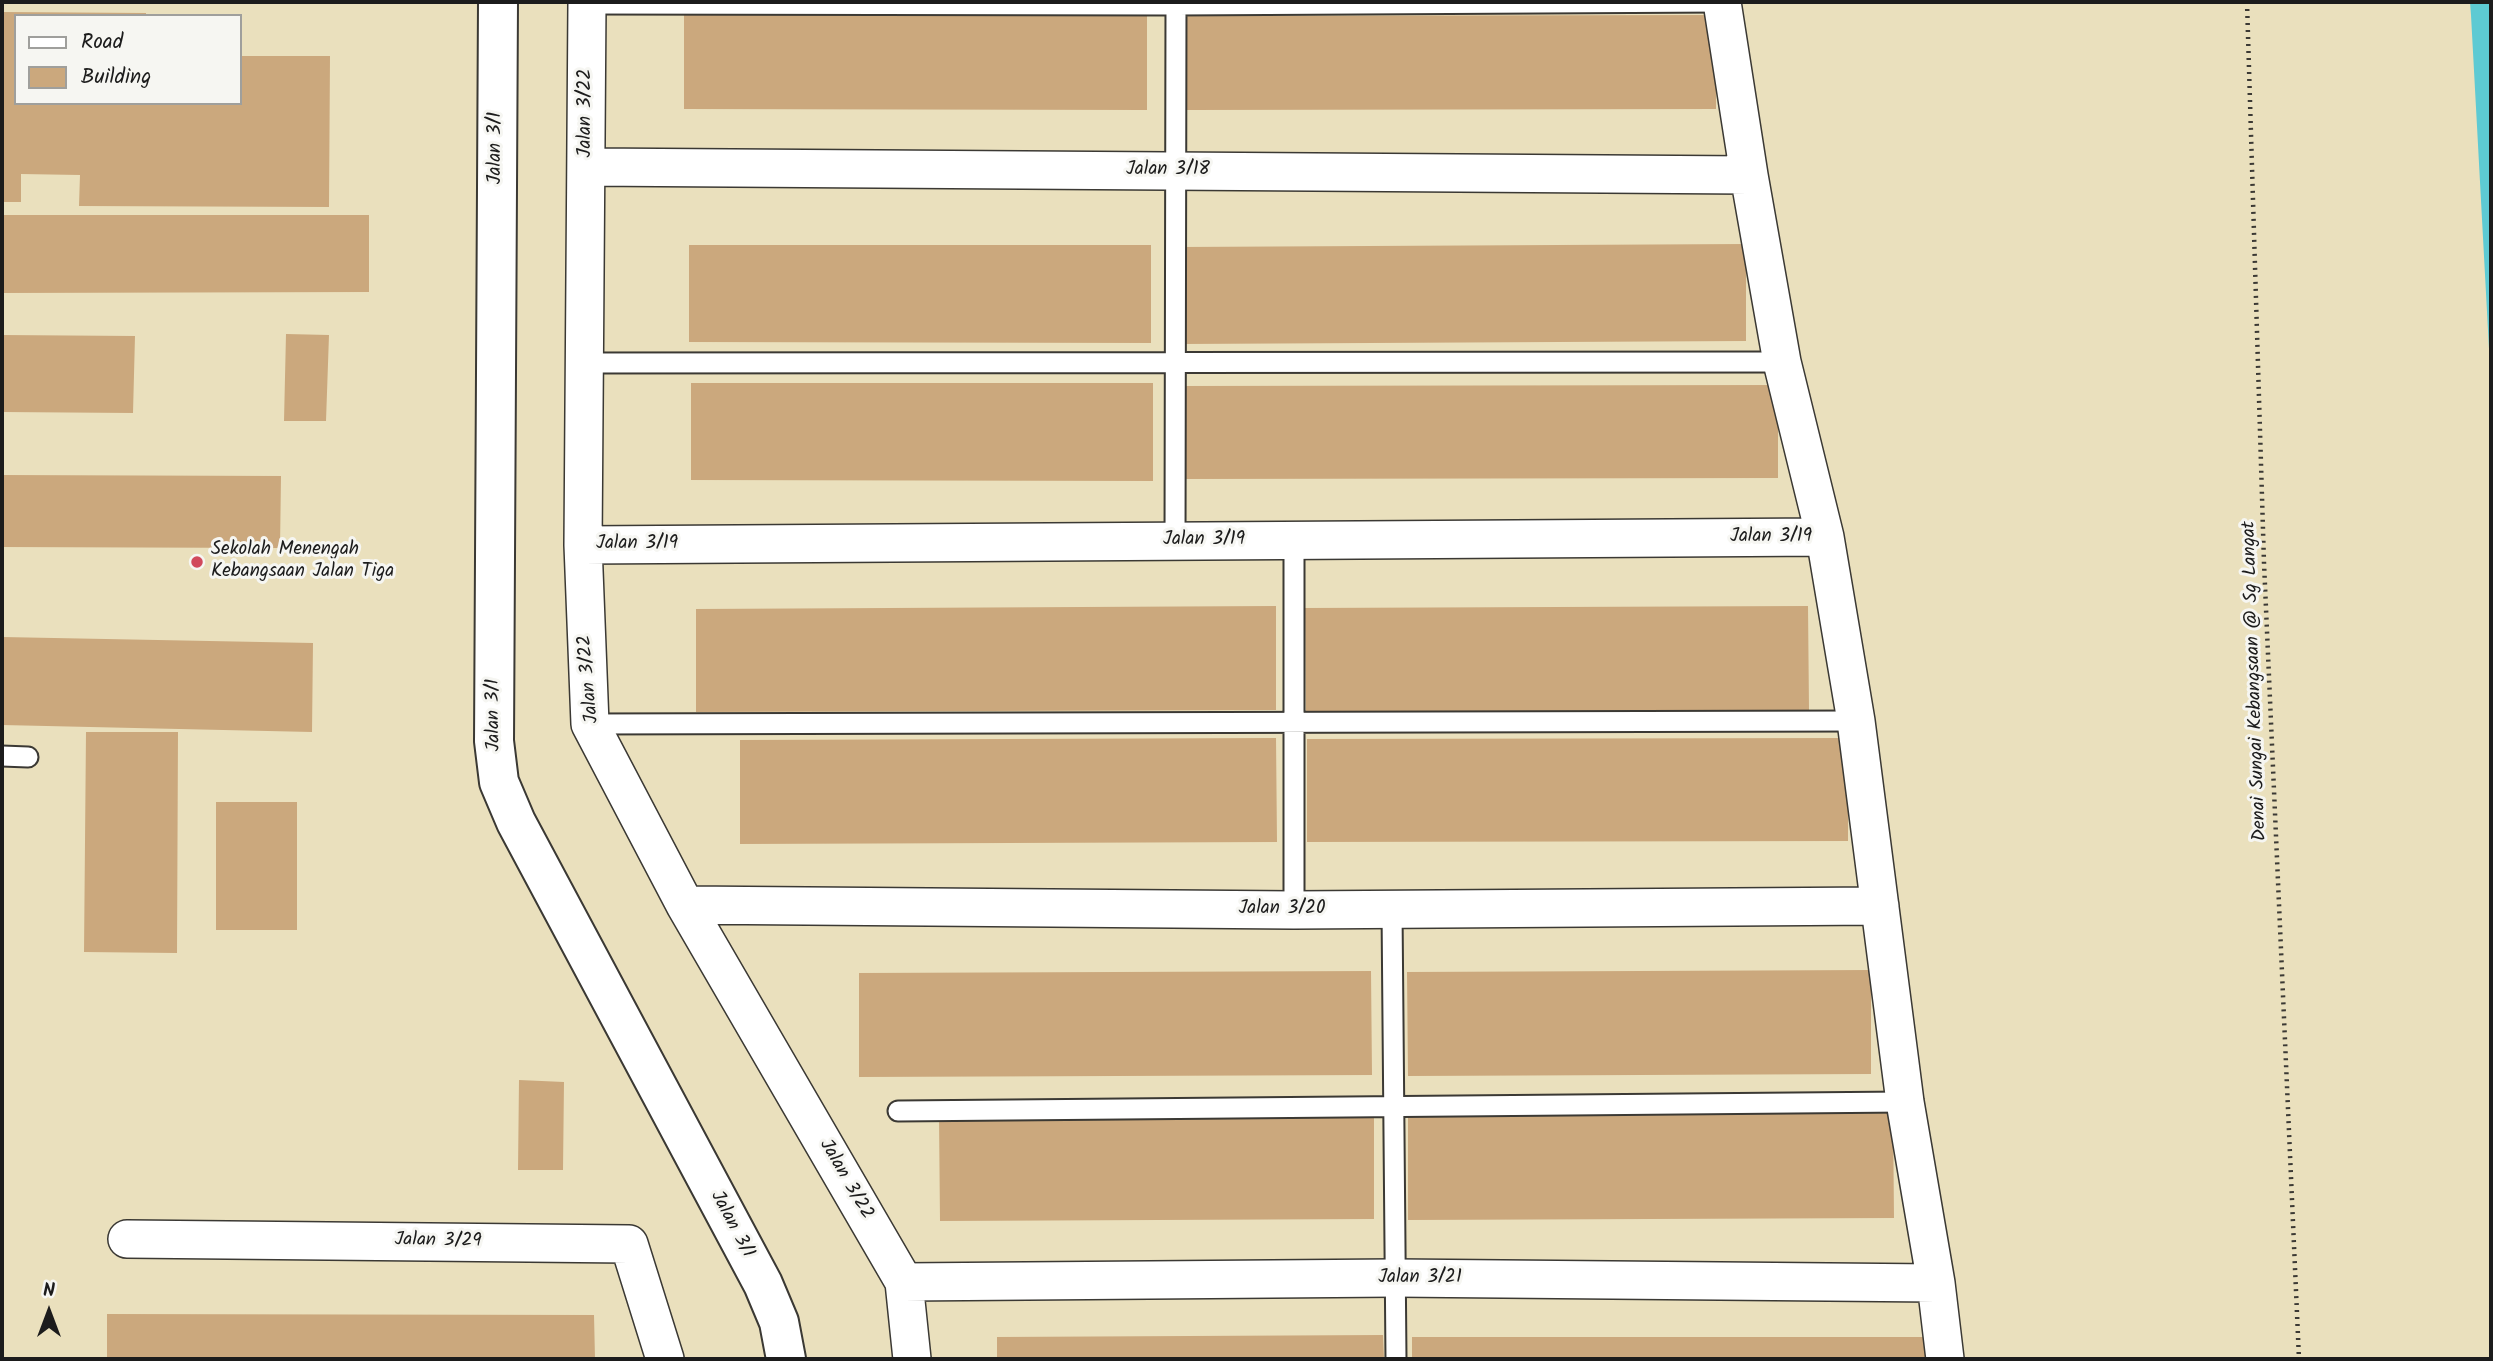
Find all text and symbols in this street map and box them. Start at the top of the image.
legend [14,14,242,105]
text: Road [81,26,123,59]
text: Building [81,61,151,94]
street label: Jalan 3/22 [576,69,598,157]
street label: Jalan 3/1 [486,112,508,184]
street label: Jalan 3/18 [1126,160,1210,182]
street label: Denai Sungai Kebangsaan @ Sg Langat [2239,521,2273,841]
street label: Jalan 3/19 [1730,527,1812,549]
street label: Jalan 3/19 [1163,530,1245,552]
street label: Jalan 3/19 [596,534,678,556]
place label: Sekolah Menengah Kebangsaan Jalan Tiga [211,540,394,584]
marker: Sekolah Menengah Kebangsaan Jalan Tiga [189,554,205,570]
street label: Jalan 3/22 [575,634,605,724]
street label: Jalan 3/1 [483,678,507,752]
street label: Jalan 3/20 [1238,899,1326,921]
street label: Jalan 3/22 [813,1136,877,1224]
street label: Jalan 3/1 [704,1188,758,1262]
street label: Jalan 3/29 [394,1230,482,1254]
street label: Jalan 3/21 [1378,1268,1462,1290]
text: N [43,1276,55,1306]
north arrow [14,1277,84,1347]

